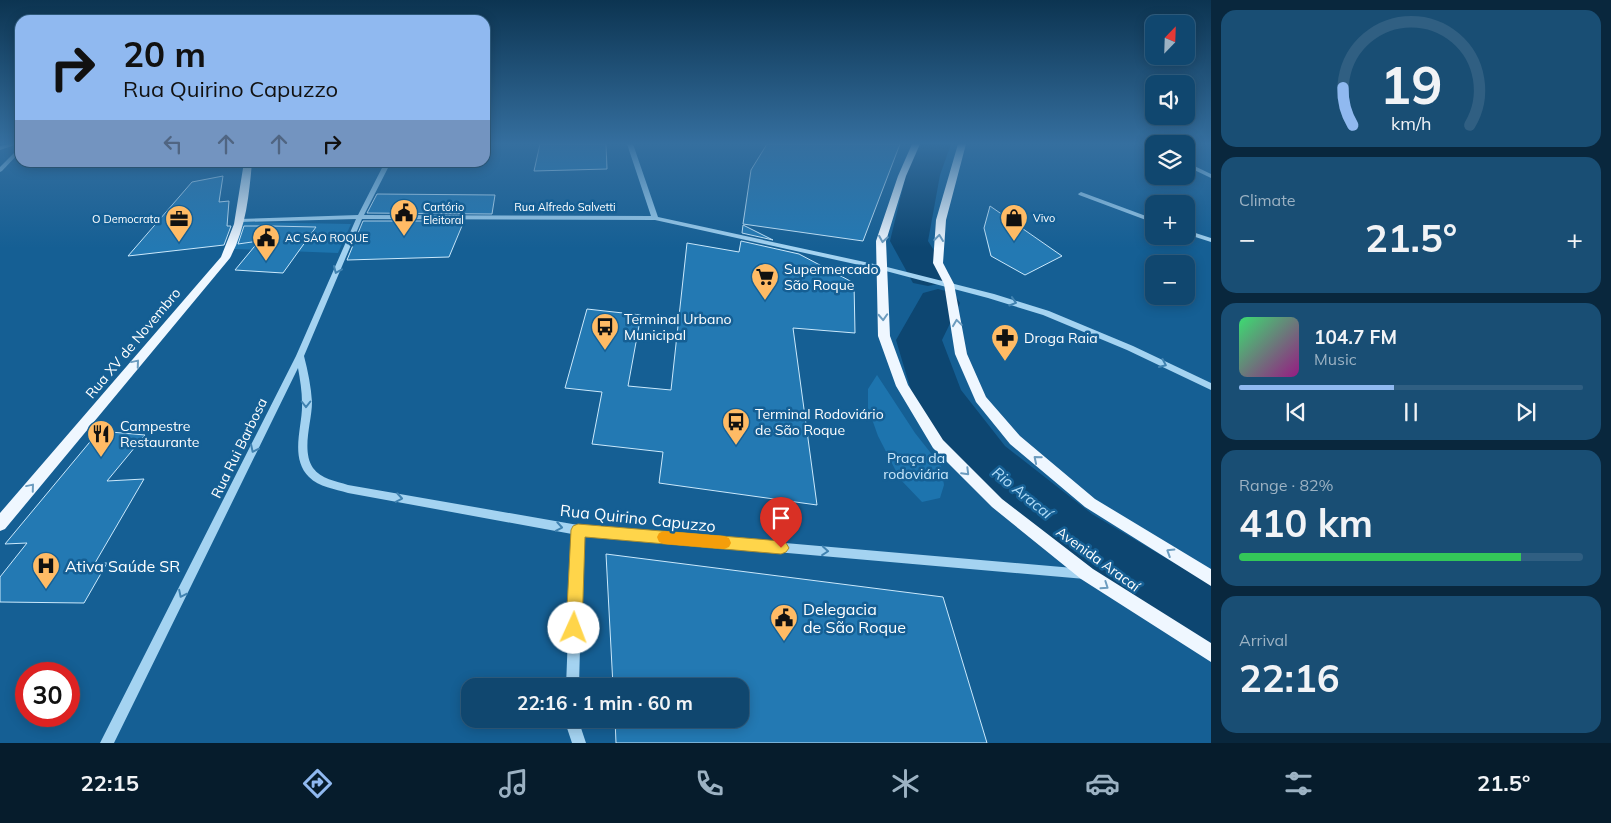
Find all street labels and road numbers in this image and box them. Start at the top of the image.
street label: Rua Alfredo Salvetti [514,200,616,214]
street label: Rua XV de Novembro [81,284,185,402]
street label: Rua Rui Barbosa [207,395,271,501]
street label: Rua Quirino Capuzzo [559,500,717,536]
street label: Avenida Aracaí [1053,523,1144,596]

